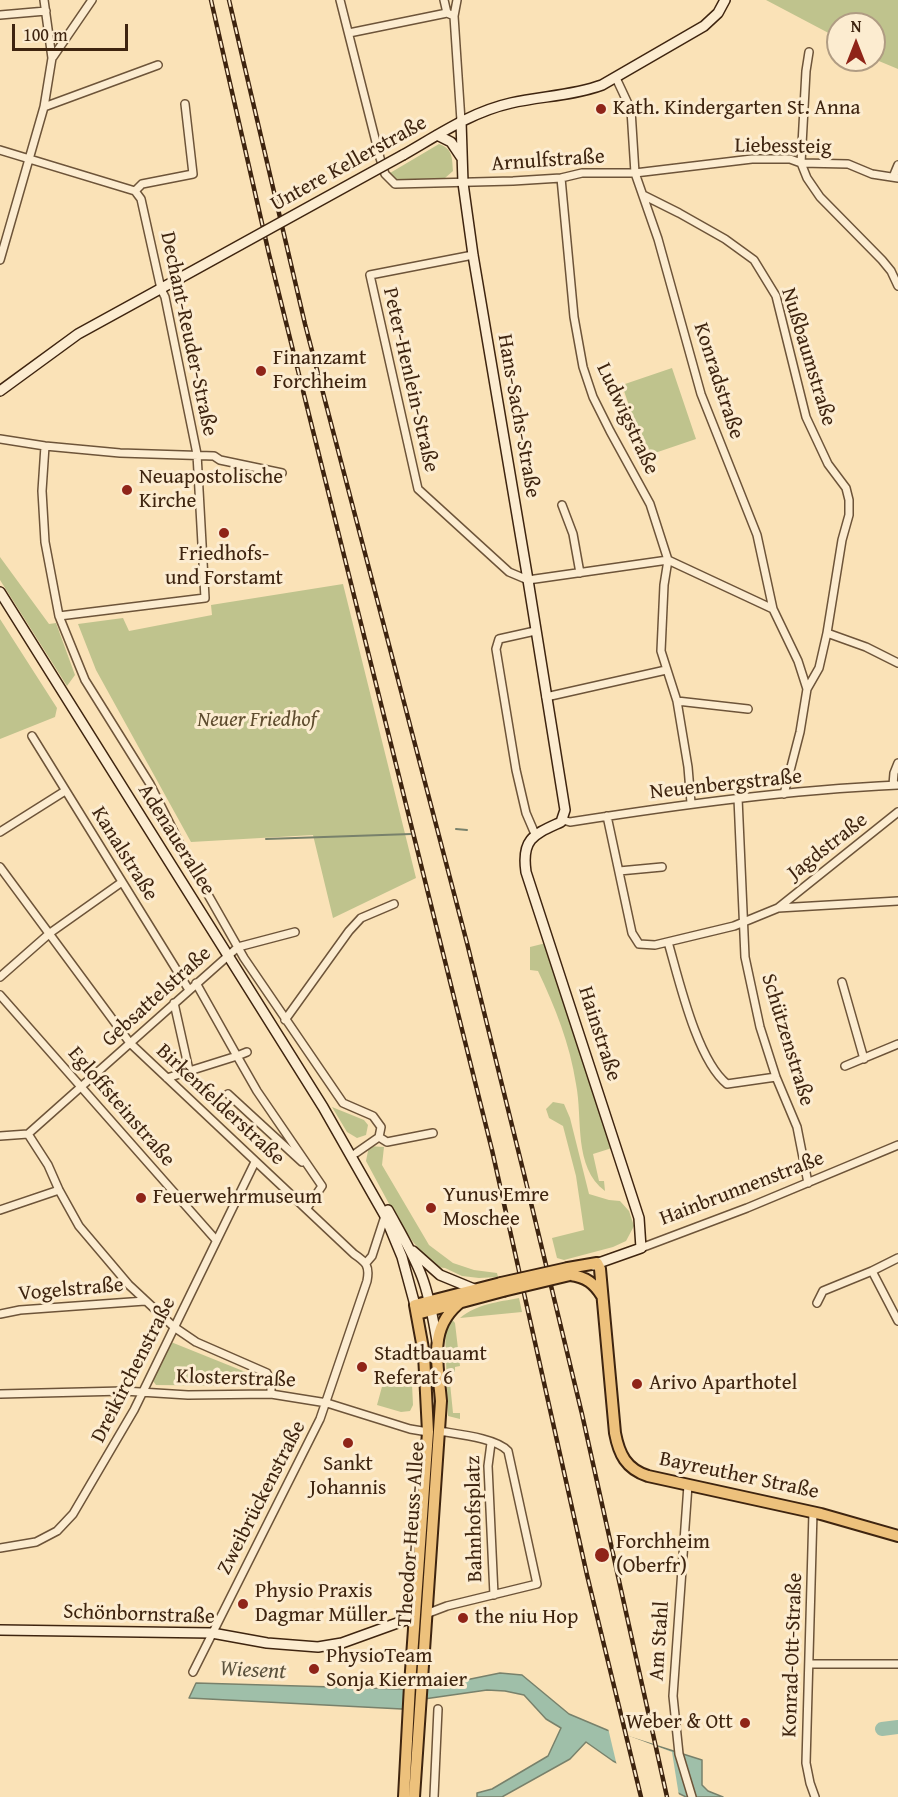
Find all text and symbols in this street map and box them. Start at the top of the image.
scale bar [15,12,130,50]
north arrow [826,12,886,72]
text: N [851,14,861,38]
text: 100 m [23,21,68,48]
place label: Kath. Kindergarten St. Anna [613,96,860,122]
marker: Kath. Kindergarten St. Anna [594,102,608,116]
street label: Untere Kellerstraße [267,111,431,217]
street label: Liebessteig [734,134,832,160]
street label: Arnulfstraße [491,144,605,178]
street label: Dechant-Reuder-Straße [154,230,222,438]
street label: Peter-Henlein-Straße [376,285,444,475]
street label: Nußbaumstraße [775,285,841,429]
street label: Konradstraße [687,320,749,442]
street label: Hans-Sachs-Straße [491,332,545,500]
place label: Finanzamt Forchheim [273,346,367,396]
street label: Ludwigstraße [590,359,664,479]
marker: Finanzamt Forchheim [254,364,268,378]
place label: Neuapostolische Kirche [139,465,283,515]
marker: Neuapostolische Kirche [120,483,134,497]
marker: Friedhofs- und Forstamt [217,526,231,540]
place label: Friedhofs- und Forstamt [165,542,283,592]
park label: Neuer Friedhof [197,708,317,734]
street label: Neuenbergstraße [649,764,803,806]
street label: Adenauerallee [132,780,220,900]
street label: Kanalstraße [85,802,163,906]
street label: Jagdstraße [783,808,873,886]
street label: Gebsattelstraße [97,941,217,1053]
street label: Schützenstraße [755,971,819,1109]
street label: Hainstraße [572,984,626,1084]
street label: Birkenfelderstraße [150,1039,290,1171]
street label: Egloffsteinstraße [62,1042,180,1172]
street label: Hainbrunnenstraße [656,1146,828,1232]
place label: Yunus Emre Moschee [443,1183,549,1233]
place label: Feuerwehrmuseum [153,1185,322,1211]
marker: Feuerwehrmuseum [134,1191,148,1205]
marker: Yunus Emre Moschee [424,1201,438,1215]
street label: Vogelstraße [17,1273,125,1307]
street label: Dreikirchenstraße [86,1293,182,1447]
place label: Stadtbauamt Referat 6 [374,1342,487,1392]
marker: Stadtbauamt Referat 6 [355,1360,369,1374]
street label: Klosterstraße [176,1364,296,1394]
place label: Arivo Aparthotel [649,1371,797,1397]
marker: Arivo Aparthotel [630,1377,644,1391]
street label: Zweibrückenstraße [212,1417,312,1579]
marker: Sankt Johannis [341,1436,355,1450]
street label: Theodor-Heuss-Allee [393,1441,431,1627]
street label: Bayreuther Straße [657,1447,821,1505]
place label: Sankt Johannis [310,1452,386,1502]
street label: Bahnhofsplatz [461,1455,489,1583]
place label: Forchheim (Oberfr) [616,1530,710,1580]
marker: Forchheim (Oberfr) [593,1546,611,1564]
street label: Konrad-Ott-Straße [778,1572,808,1738]
place label: Physio Praxis Dagmar Müller [255,1579,387,1629]
marker: Physio Praxis Dagmar Müller [236,1597,250,1611]
street label: Schönbornstraße [63,1600,215,1630]
street label: Am Stahl [645,1600,675,1682]
place label: the niu Hop [475,1605,578,1631]
marker: the niu Hop [456,1611,470,1625]
place label: PhysioTeam Sonja Kiermaier [326,1644,467,1694]
water label: Wiesent [219,1656,287,1686]
marker: PhysioTeam Sonja Kiermaier [307,1662,321,1676]
place label: Weber & Ott [626,1710,733,1736]
marker: Weber & Ott [738,1716,752,1730]

